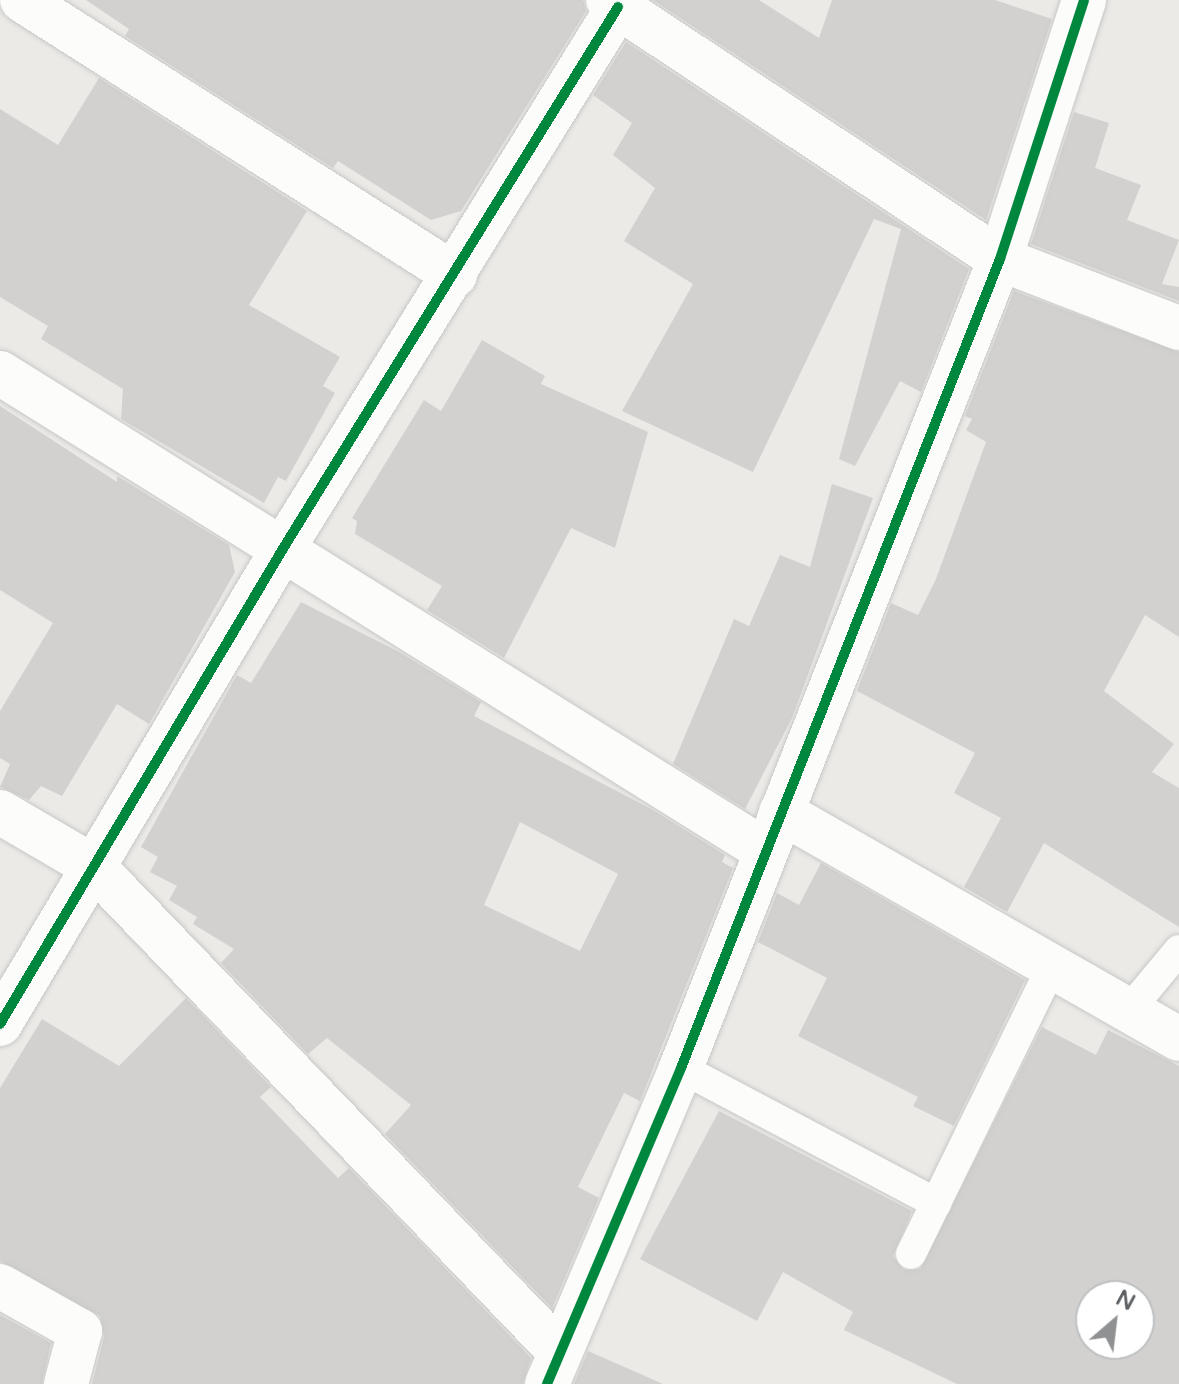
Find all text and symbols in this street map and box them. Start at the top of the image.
north arrow [1075,1280,1155,1360]
text: N [1111,1285,1139,1316]

